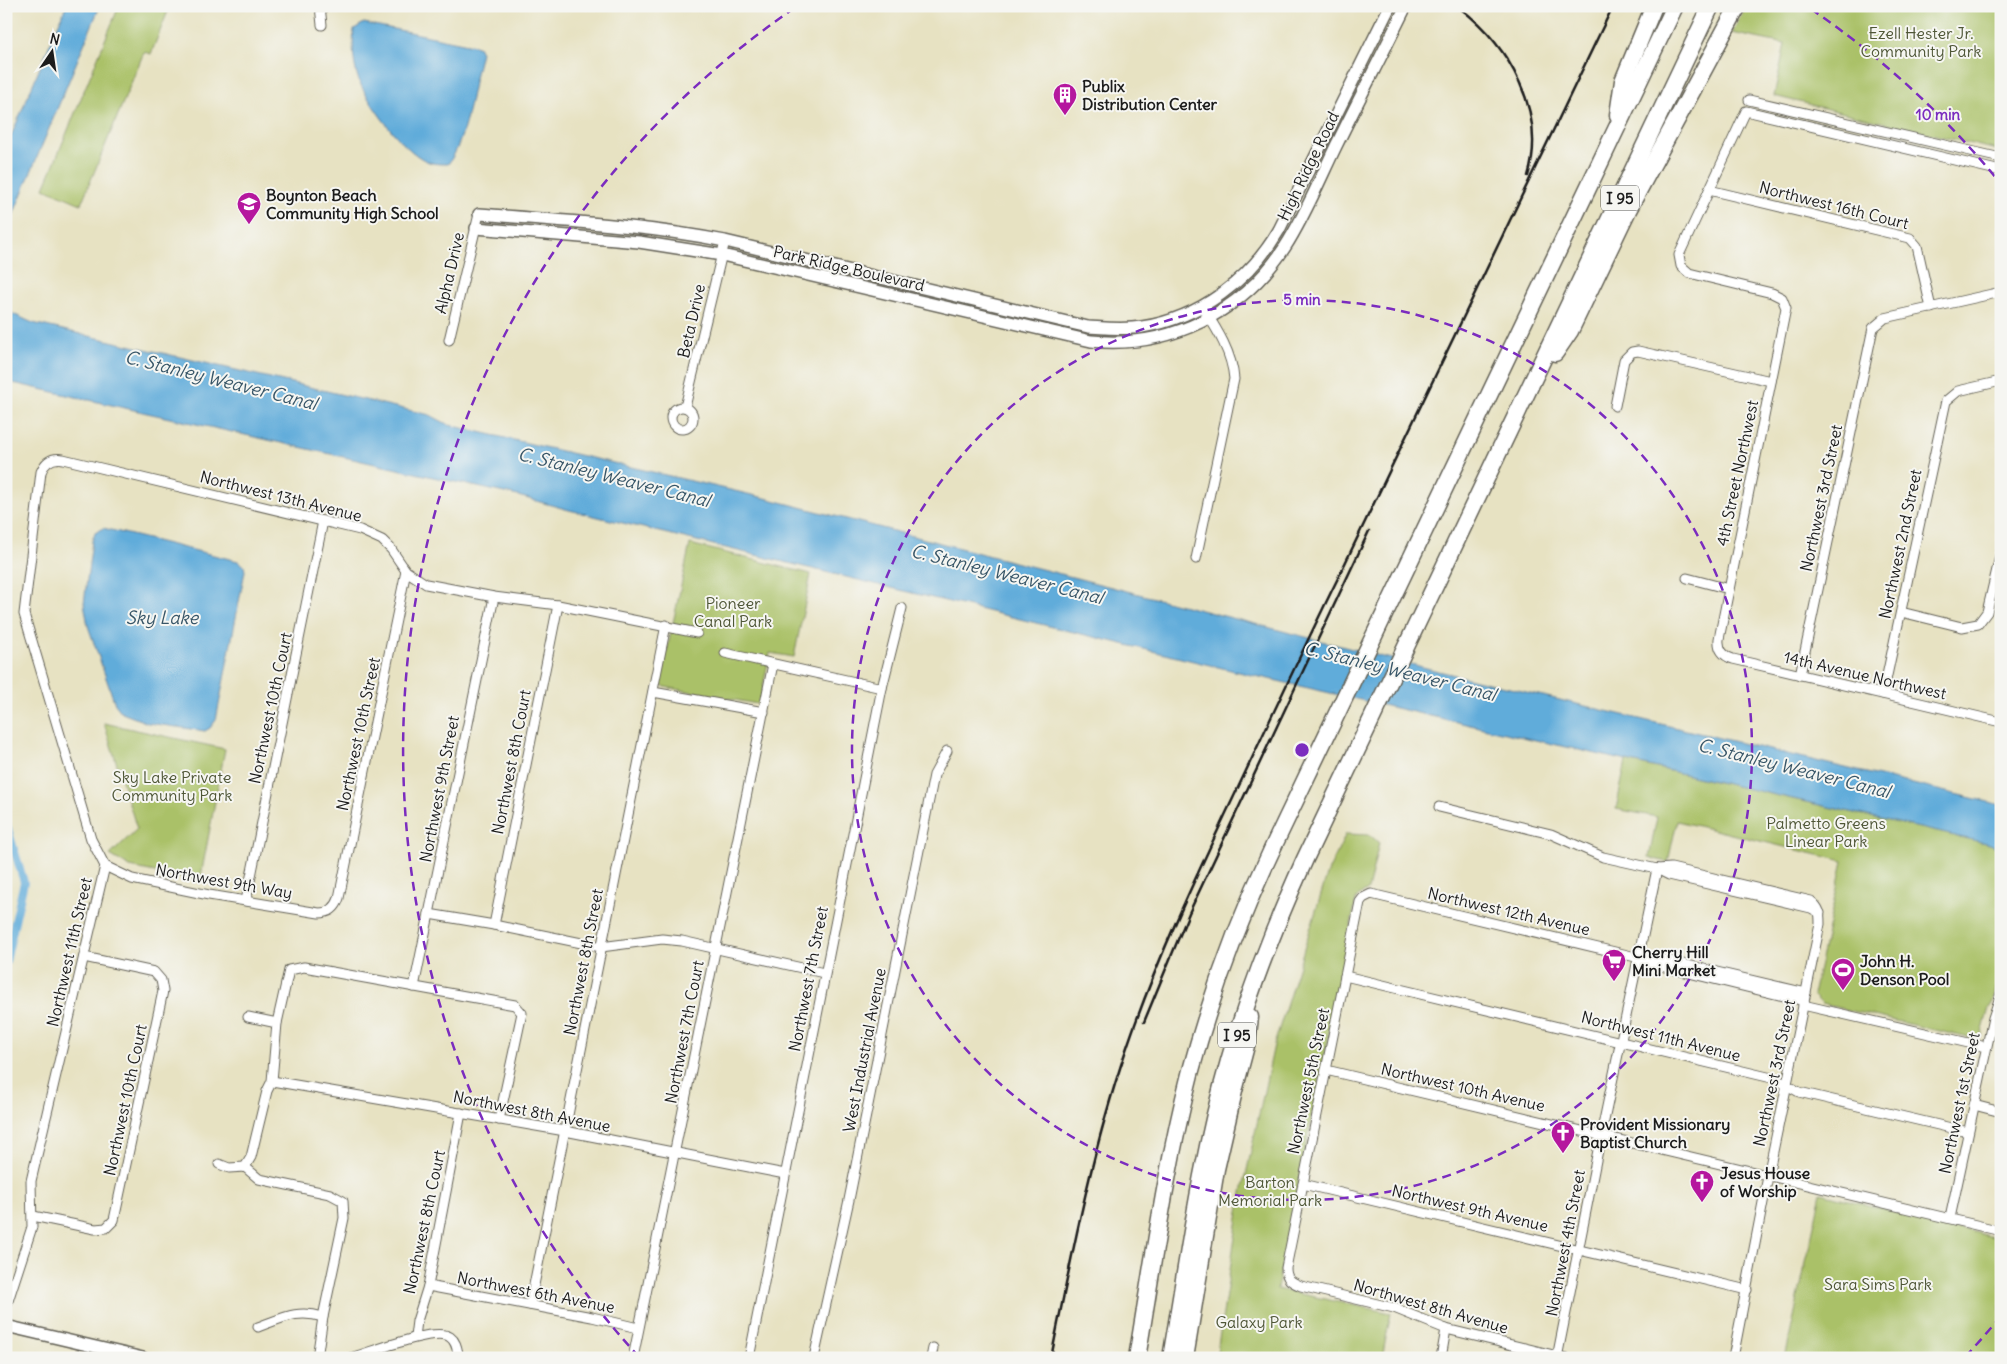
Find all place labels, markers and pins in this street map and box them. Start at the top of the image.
place label: Publix Distribution Center [1082,76,1218,114]
building icon: Publix Distribution Center [1052,82,1078,116]
place label: Boynton Beach Community High School [266,185,439,224]
school or university icon: Boynton Beach Community High School [236,191,262,225]
centre of rings [1293,741,1311,759]
place label: Cherry Hill Mini Market [1632,942,1716,980]
supermarket icon: Cherry Hill Mini Market [1601,948,1627,982]
place label: John H. Denson Pool [1860,951,1949,989]
sports icon: John H. Denson Pool [1830,957,1856,991]
place label: Provident Missionary Baptist Church [1580,1114,1730,1153]
church icon: Provident Missionary Baptist Church [1550,1120,1576,1154]
place label: Jesus House of Worship [1720,1163,1811,1202]
church icon: Jesus House of Worship [1689,1169,1715,1203]

